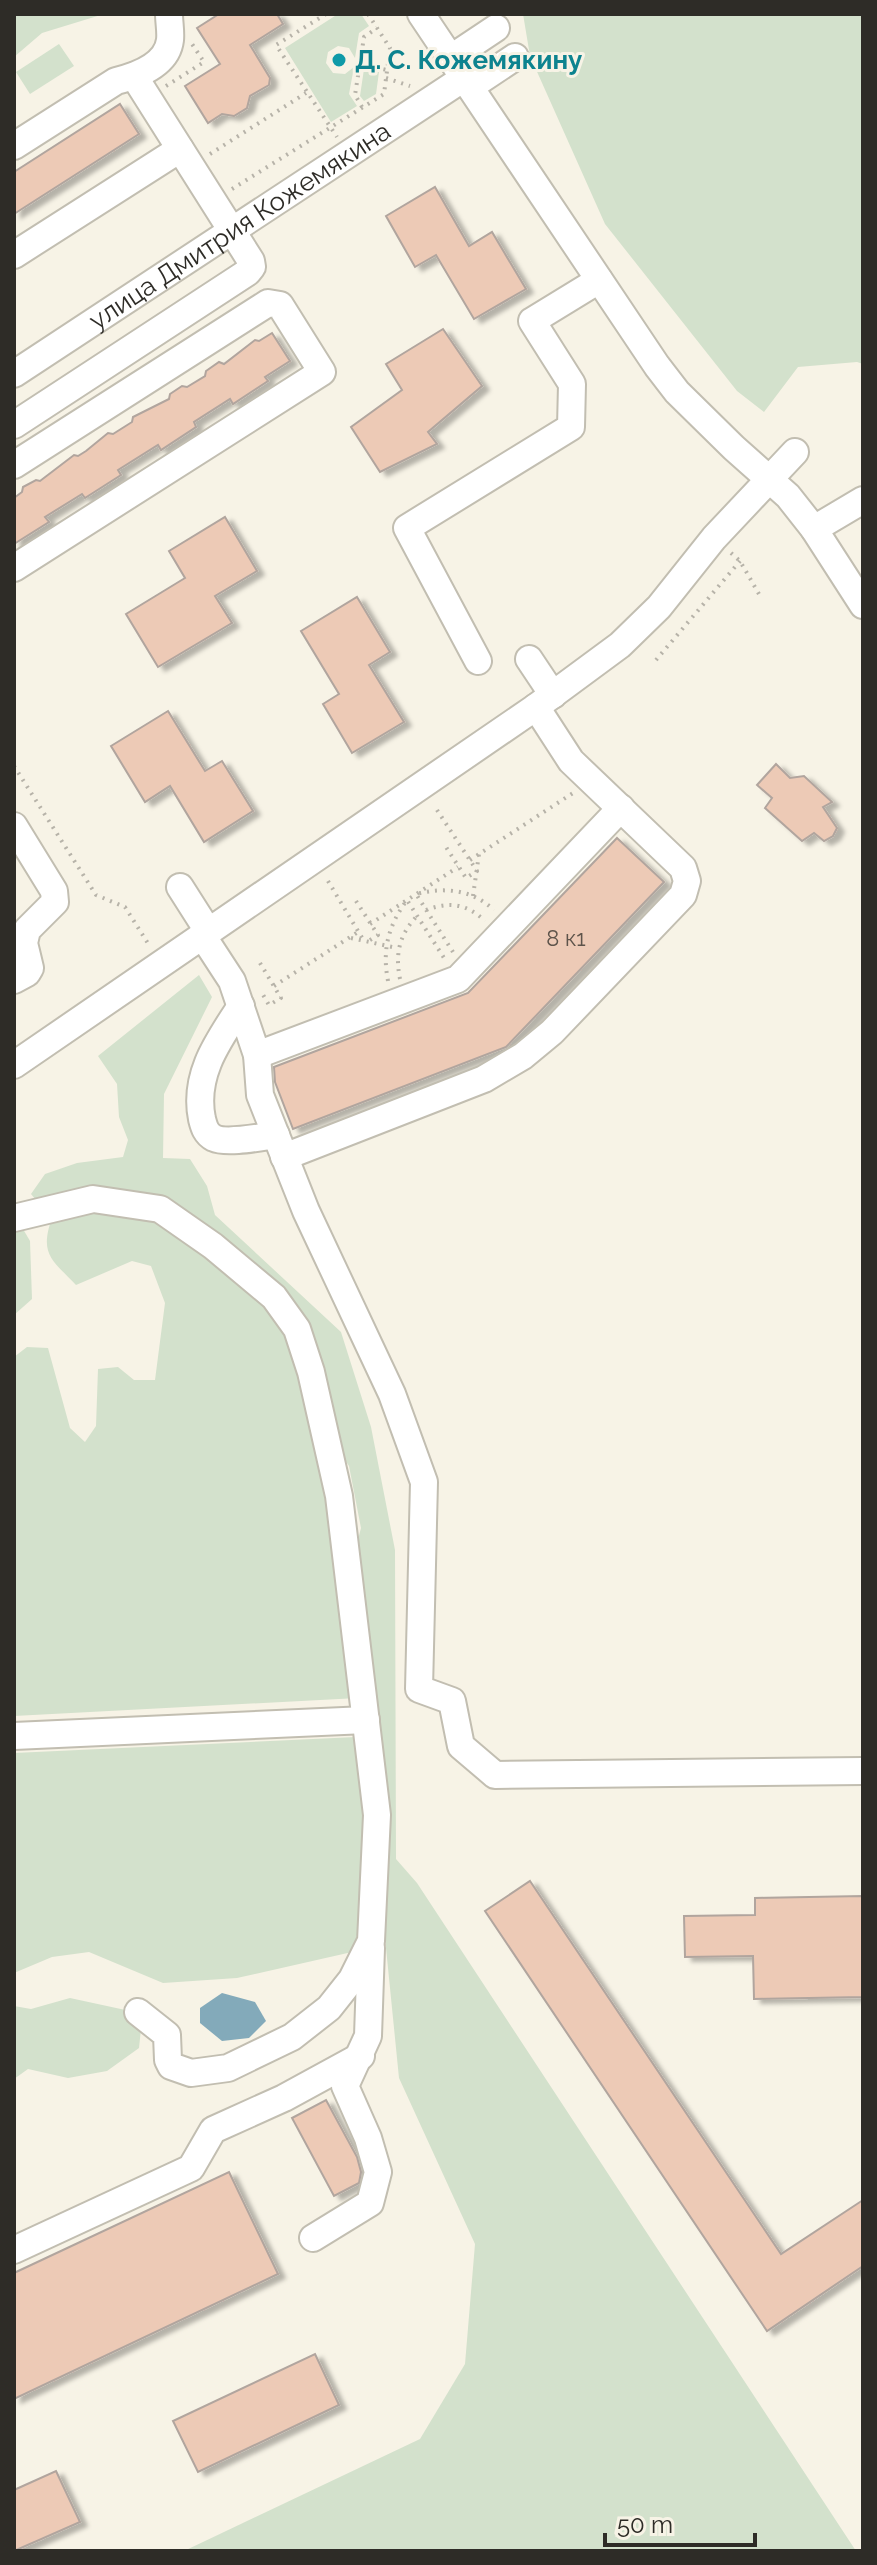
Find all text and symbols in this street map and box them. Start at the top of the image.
place label: Д. С. Кожемякину [355,45,582,75]
marker: Д. С. Кожемякину [330,51,348,69]
street label: улица Дмитрия Кожемякина [83,116,396,336]
house number: 8 к1 [546,925,586,951]
scale bar [605,2497,755,2547]
text: 50 m [617,2510,673,2539]

